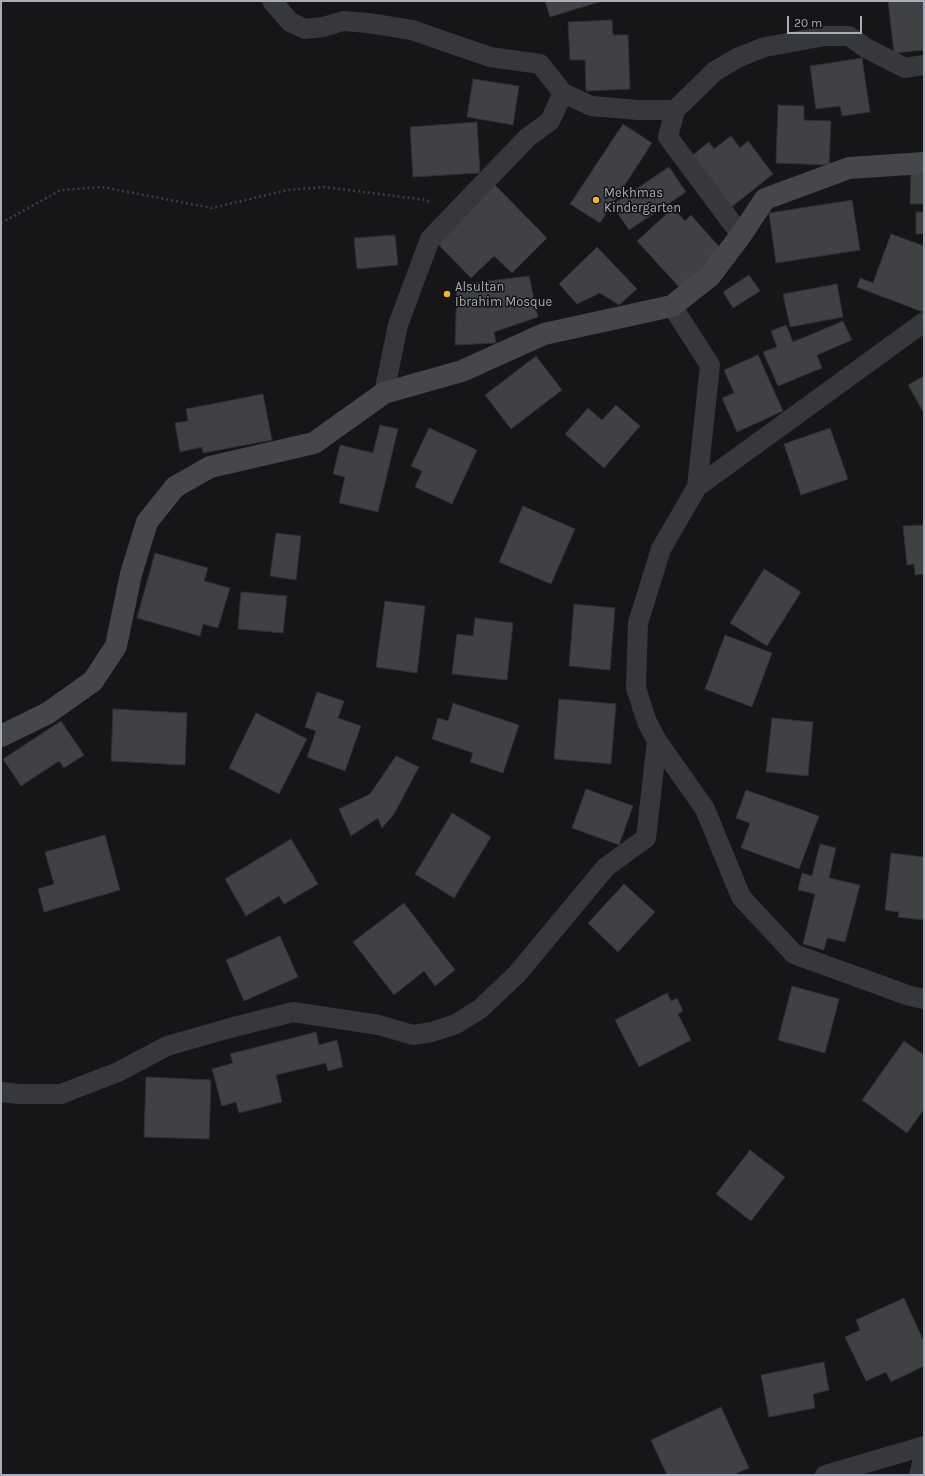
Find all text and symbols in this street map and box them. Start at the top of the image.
scale bar [789,8,864,34]
text: 20 m [794,16,822,30]
place label: Mekhmas Kindergarten [604,185,681,216]
marker: Mekhmas Kindergarten [591,195,601,205]
place label: Alsultan Ibrahim Mosque [455,279,552,310]
marker: Alsultan Ibrahim Mosque [442,289,452,299]

